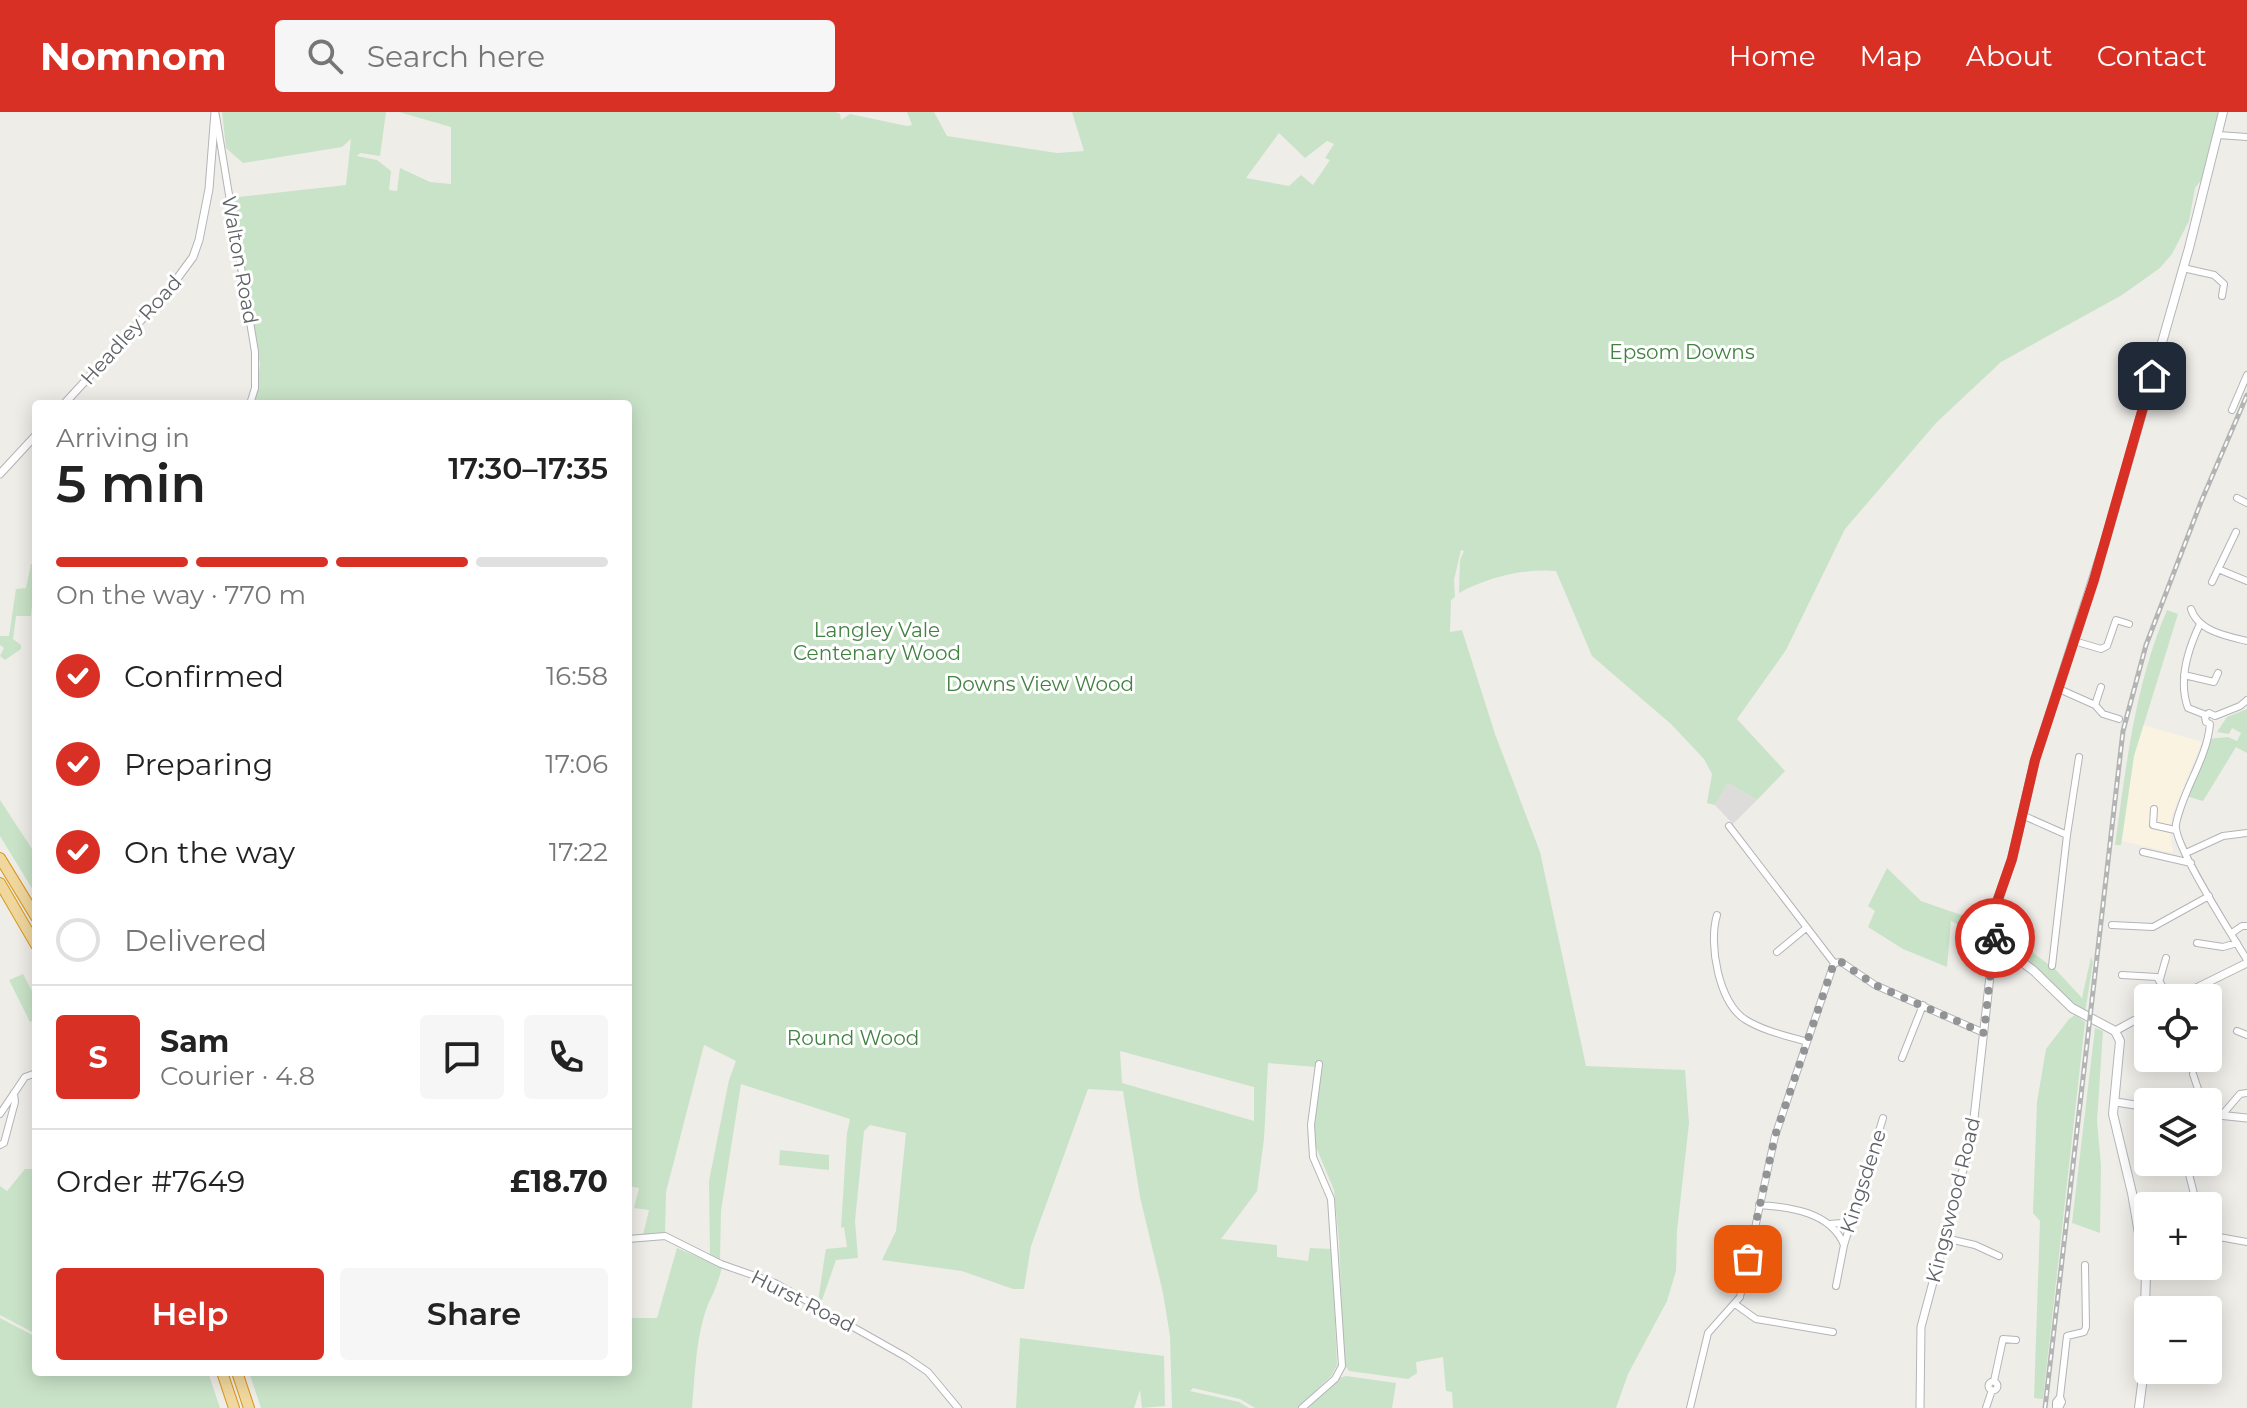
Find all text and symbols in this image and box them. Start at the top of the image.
search box [275,20,835,92]
text: Nomnom [40,33,227,80]
icon: search [303,34,347,78]
text: Search here [367,38,545,75]
text: Home [1729,39,1816,73]
text: Map [1860,39,1922,73]
text: About [1966,39,2053,73]
text: Contact [2097,39,2207,73]
street label: Walton Road [217,194,263,326]
street label: Headley Road [76,270,186,390]
park label: Epsom Downs [1609,340,1755,364]
pin [2118,342,2186,410]
icon: home [2130,354,2174,398]
text: Arriving in [56,422,190,454]
text: 17:30–17:35 [448,450,608,487]
text: 5 min [56,452,206,515]
text: On the way · 770 m [56,579,306,611]
park label: Langley Vale Centenary Wood [793,618,961,665]
icon: check [56,654,100,698]
text: Confirmed [124,658,284,695]
text: 16:58 [546,660,608,692]
park label: Downs View Wood [946,672,1134,696]
icon: check [56,742,100,786]
text: Preparing [124,746,273,783]
text: 17:06 [545,748,608,780]
icon: check [56,830,100,874]
text: On the way [124,834,295,871]
text: 17:22 [549,836,608,868]
courier [1955,898,2035,978]
icon: bike [1973,916,2017,960]
text: Delivered [124,922,267,959]
map controls [2134,984,2222,1384]
button: locate [2134,984,2222,1072]
button: chat [420,1015,504,1099]
button: phone [524,1015,608,1099]
text: Sam [160,1023,229,1060]
park label: Round Wood [787,1026,919,1050]
text: S [88,1039,108,1076]
text: Courier · 4.8 [160,1060,315,1092]
button: layers [2134,1088,2222,1176]
street label: Kingswood Road [1921,1115,1985,1285]
street label: Kingsdene [1835,1126,1891,1236]
text: Order #7649 [56,1163,245,1200]
text: £18.70 [510,1163,608,1200]
button: + [2134,1192,2222,1280]
pin [1714,1225,1782,1293]
icon: bag [1726,1237,1770,1281]
street label: Hurst Road [747,1265,859,1337]
button: Help [56,1268,324,1360]
button: Share [340,1268,608,1360]
button: − [2134,1296,2222,1384]

